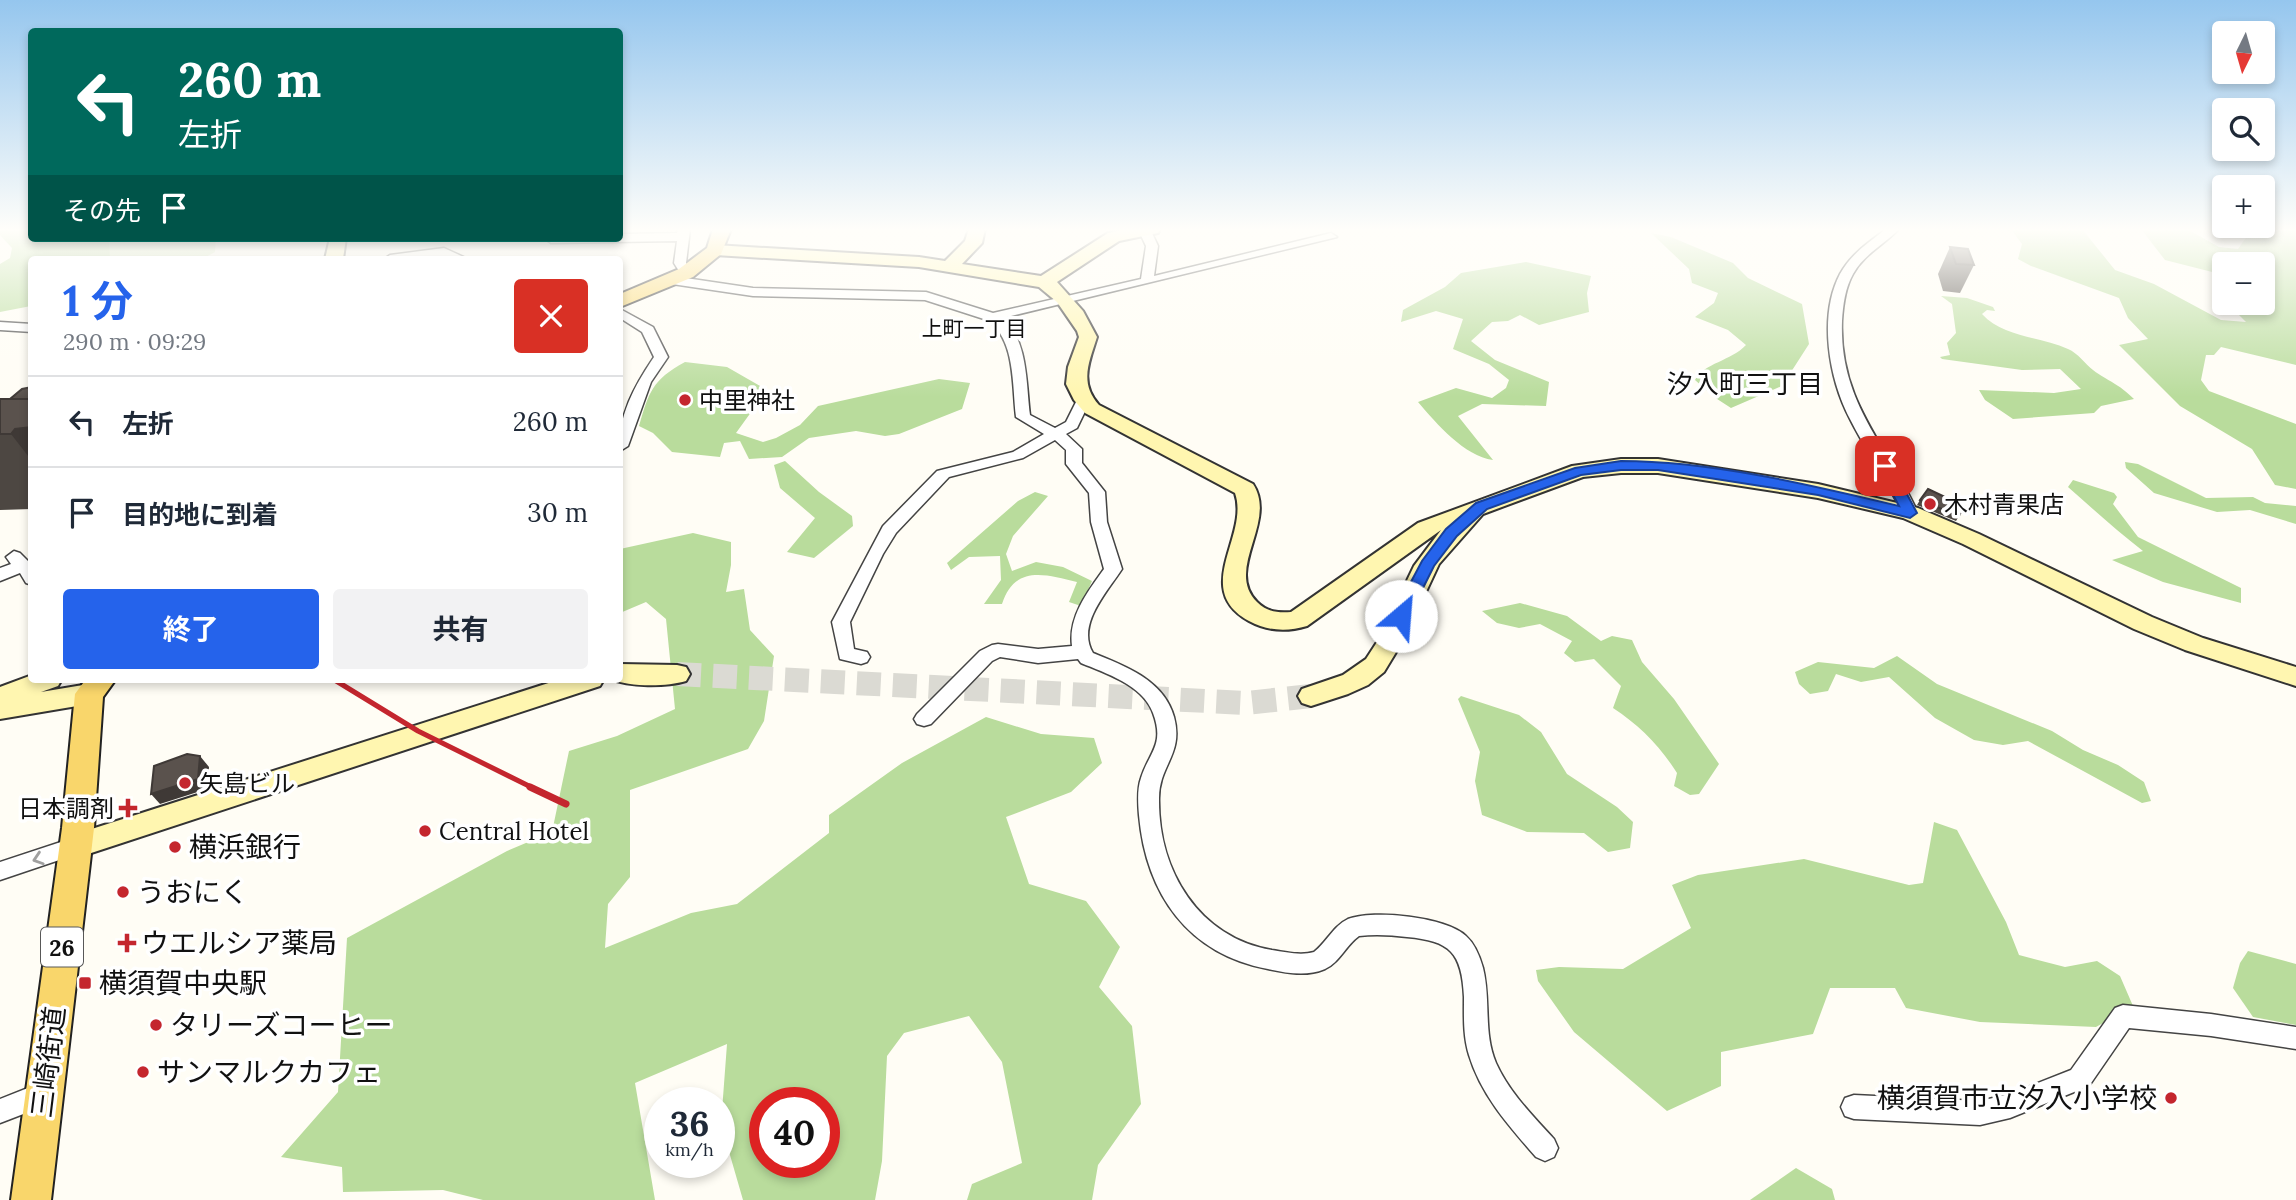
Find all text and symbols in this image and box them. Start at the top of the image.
north arrow [2212,21,2275,84]
map controls [2212,21,2275,315]
text: 260 m [178,48,321,110]
icon: left [63,56,154,147]
button: search [2212,98,2275,161]
text: 左折 [178,114,242,155]
button: + [2212,175,2275,238]
icon: arrive [155,189,193,227]
text: その先 [63,194,141,227]
button: − [2212,252,2275,315]
text: 1 分 [63,274,133,328]
button: close [514,279,588,353]
district label: 上町一丁目 [922,315,1027,342]
text: 290 m · 09:29 [63,327,206,356]
district label: 汐入町三丁目 [1667,367,1823,400]
place label: 中里神社 [699,385,795,416]
marker: 中里神社 [677,392,693,408]
icon: left [63,403,101,441]
text: 260 m [513,405,588,438]
text: 左折 [122,407,174,440]
pin [1855,436,1915,496]
icon: arrive [1866,447,1904,485]
place label: 木村青果店 [1944,489,2064,520]
icon: arrive [63,494,101,532]
text: 30 m [527,496,588,529]
marker: 木村青果店 [1922,496,1938,512]
text: 目的地に到着 [122,498,278,531]
position arrow [1364,579,1438,653]
button: 終了 [63,589,319,669]
button: 共有 [333,589,588,669]
place label: 矢島ビル [199,768,295,799]
marker: 矢島ビル [177,775,193,791]
place label: 日本調剤 [18,793,114,824]
marker: 日本調剤 [120,800,136,816]
place label: Central Hotel [439,816,589,847]
marker: Central Hotel [417,823,433,839]
place label: 横浜銀行 [189,829,301,865]
marker: 横浜銀行 [167,839,183,855]
one-way arrow [32,851,45,865]
place label: うおにく [137,874,248,910]
marker: うおにく [115,884,131,900]
place label: ウエルシア薬局 [141,925,337,961]
road number: 26 [41,928,83,966]
marker: ウエルシア薬局 [119,935,135,951]
place label: 横須賀中央駅 [99,965,267,1001]
marker: 横須賀中央駅 [77,975,93,991]
street label: 三崎街道 [23,1004,73,1120]
place label: タリーズコーヒー [170,1007,393,1043]
marker: タリーズコーヒー [148,1017,164,1033]
place label: サンマルクカフェ [157,1054,381,1090]
marker: サンマルクカフェ [135,1064,151,1080]
place label: 横須賀市立汐入小学校 [1877,1080,2157,1116]
speed limit sign: 40 [749,1087,840,1178]
marker: 横須賀市立汐入小学校 [2163,1090,2179,1106]
text: 36 [670,1101,709,1146]
text: km/h [665,1138,714,1161]

